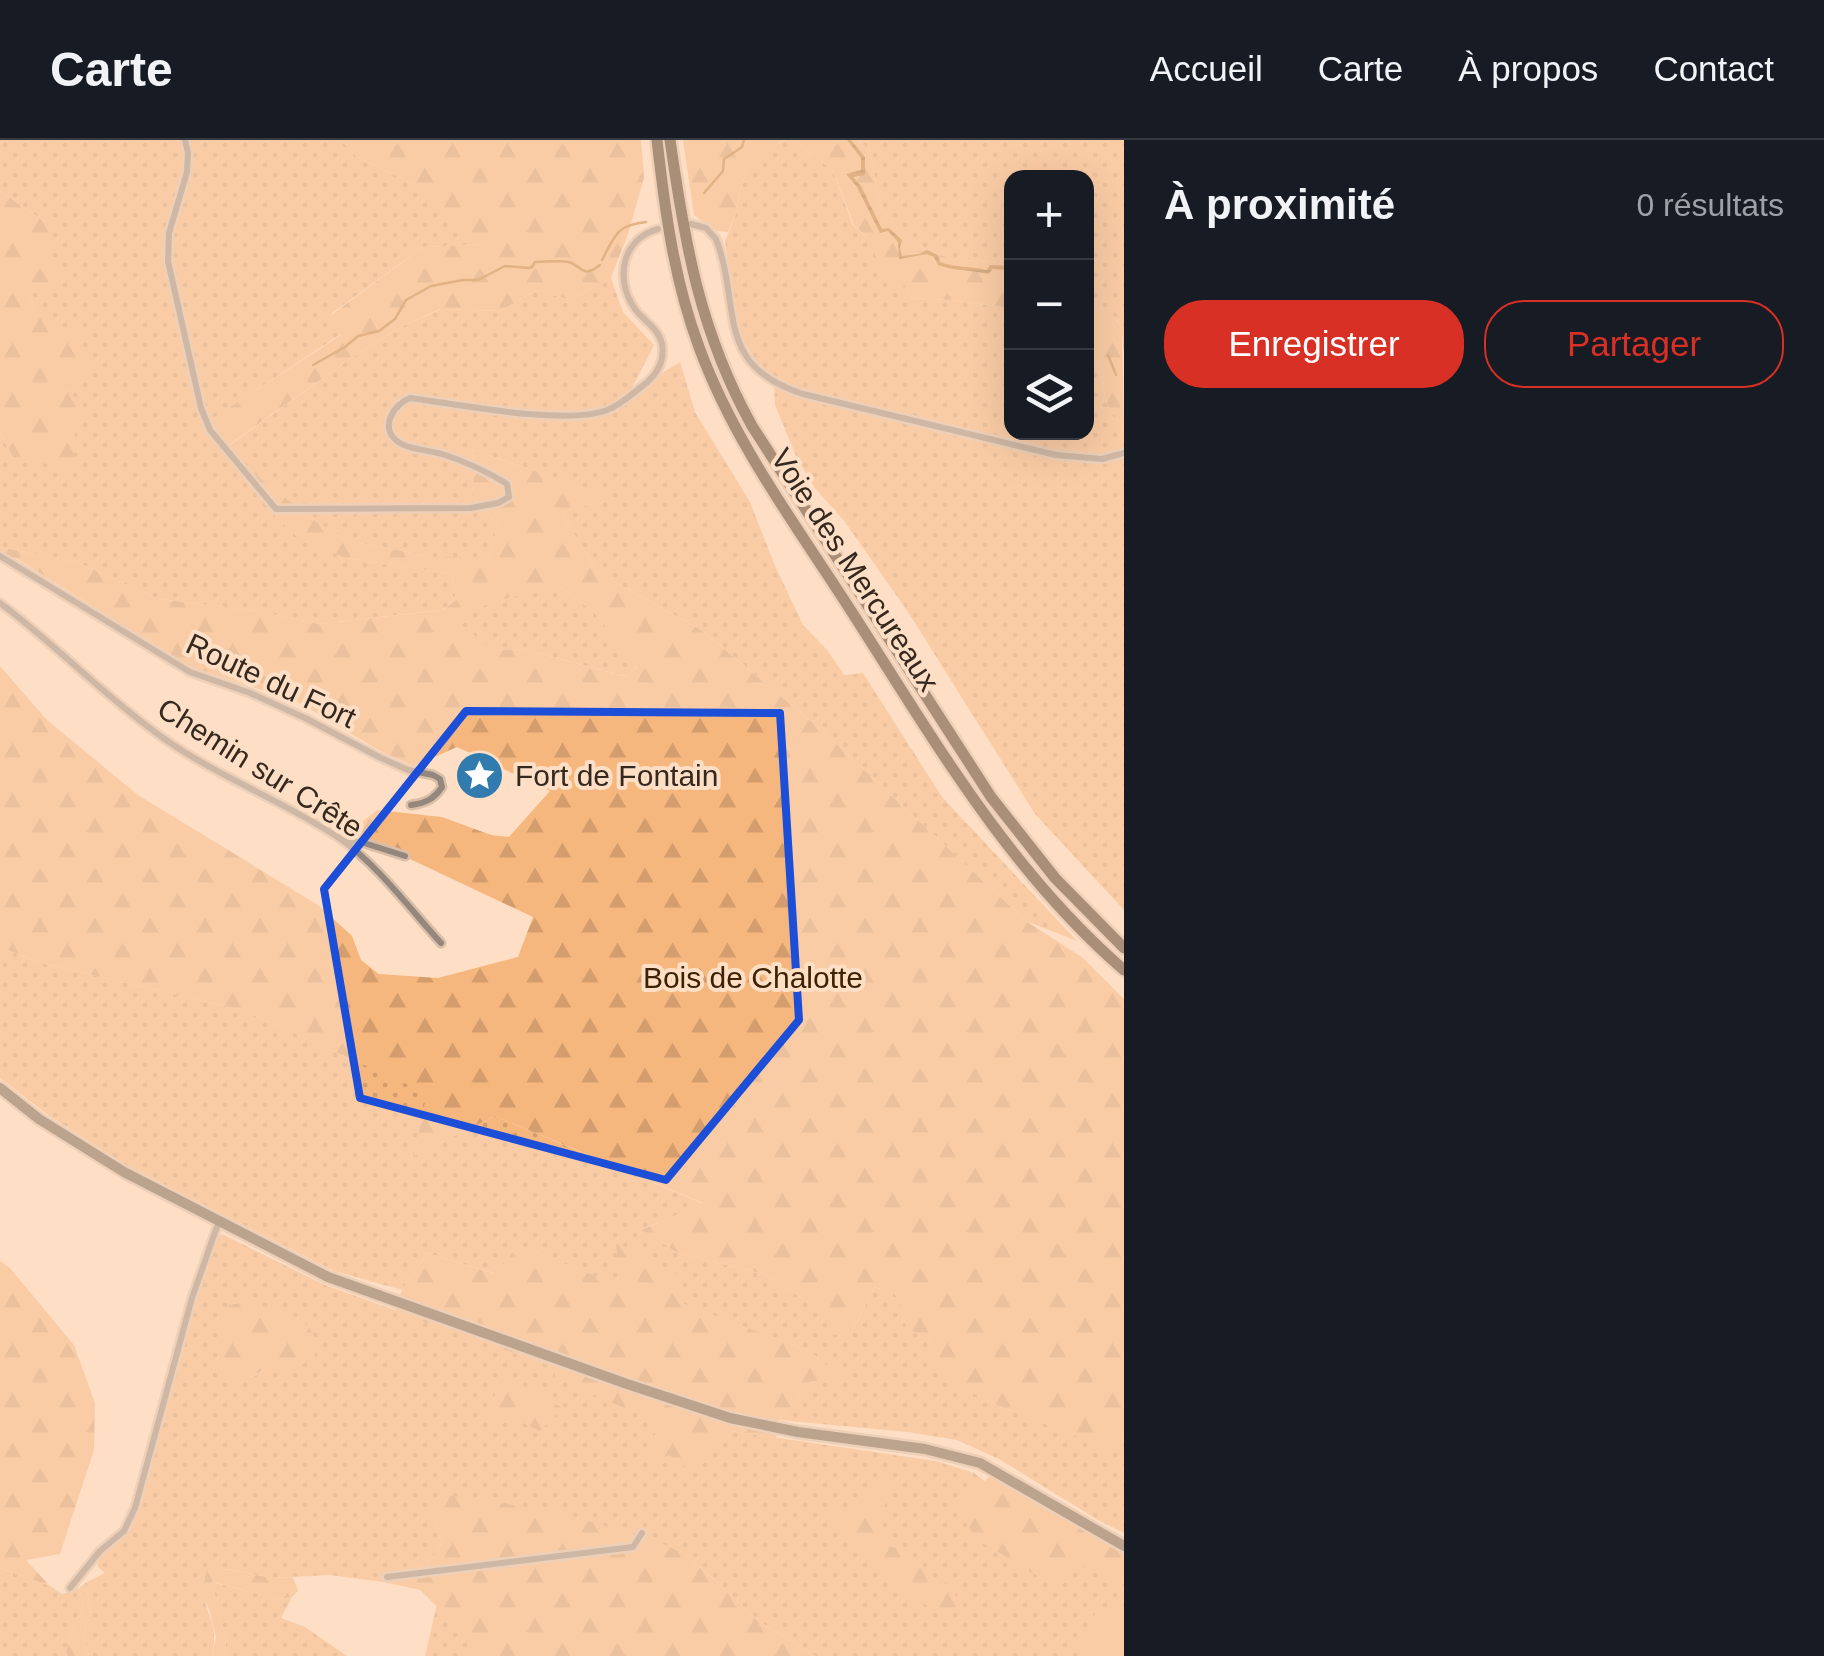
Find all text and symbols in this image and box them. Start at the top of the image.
text: Carte [50,43,173,96]
text: Accueil [1150,49,1263,88]
text: Carte [1318,49,1403,88]
text: À propos [1458,49,1598,88]
text: Contact [1653,49,1774,88]
map controls [1004,170,1094,440]
button: + [1004,170,1094,260]
text: À proximité [1164,181,1395,228]
text: 0 résultats [1636,187,1784,223]
button: − [1004,260,1094,350]
button: Enregistrer [1164,300,1464,388]
button: Partager [1484,300,1784,388]
button: layers [1004,350,1094,440]
street label: Voie des Mercureaux [765,443,946,697]
street label: Route du Fort [181,627,362,735]
street label: Chemin sur Crête [152,691,369,844]
place icon: Fort de Fontain [454,750,506,802]
place label: Fort de Fontain [515,759,718,792]
park label: Bois de Chalotte [643,961,863,994]

